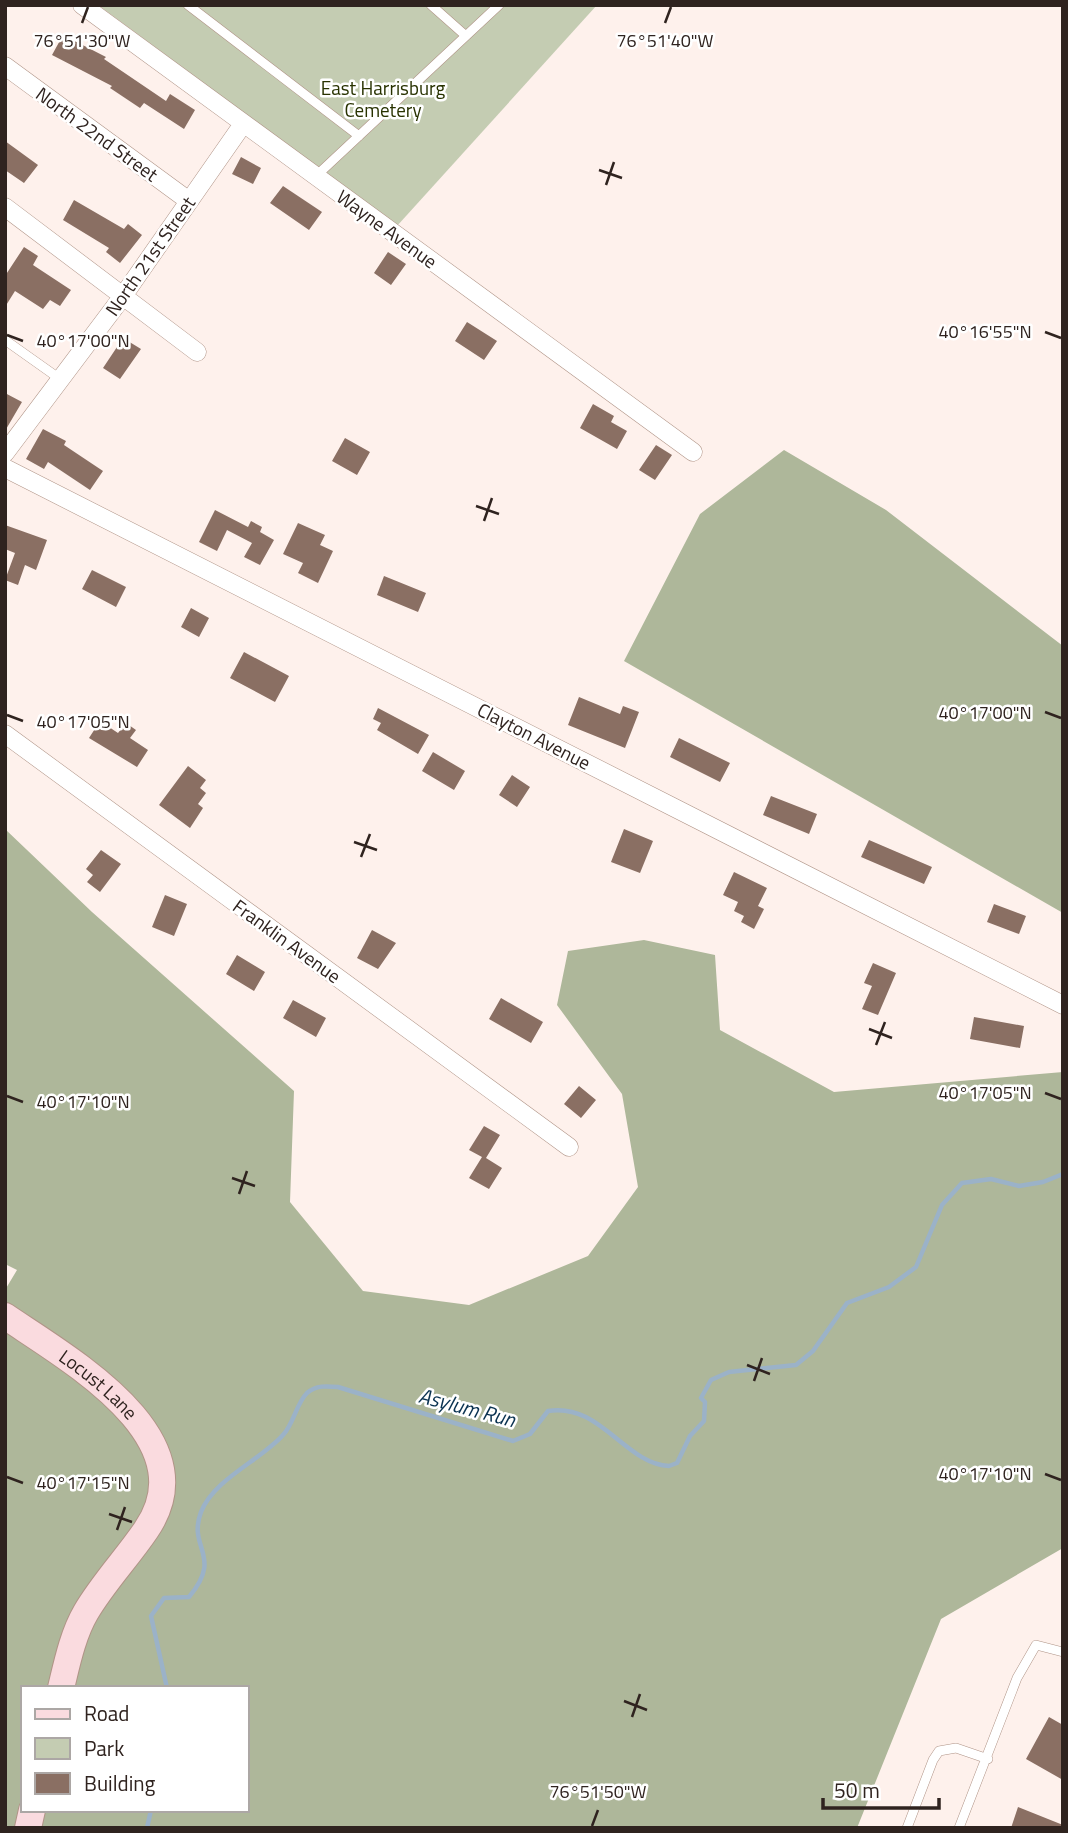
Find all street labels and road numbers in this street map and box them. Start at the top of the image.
street label: North 22nd Street [30,79,165,188]
street label: Wayne Avenue [331,182,444,275]
street label: North 21st Street [97,190,202,322]
street label: Clayton Avenue [472,695,596,777]
street label: Franklin Avenue [227,891,347,990]
street label: Locust Lane [54,1342,145,1426]

